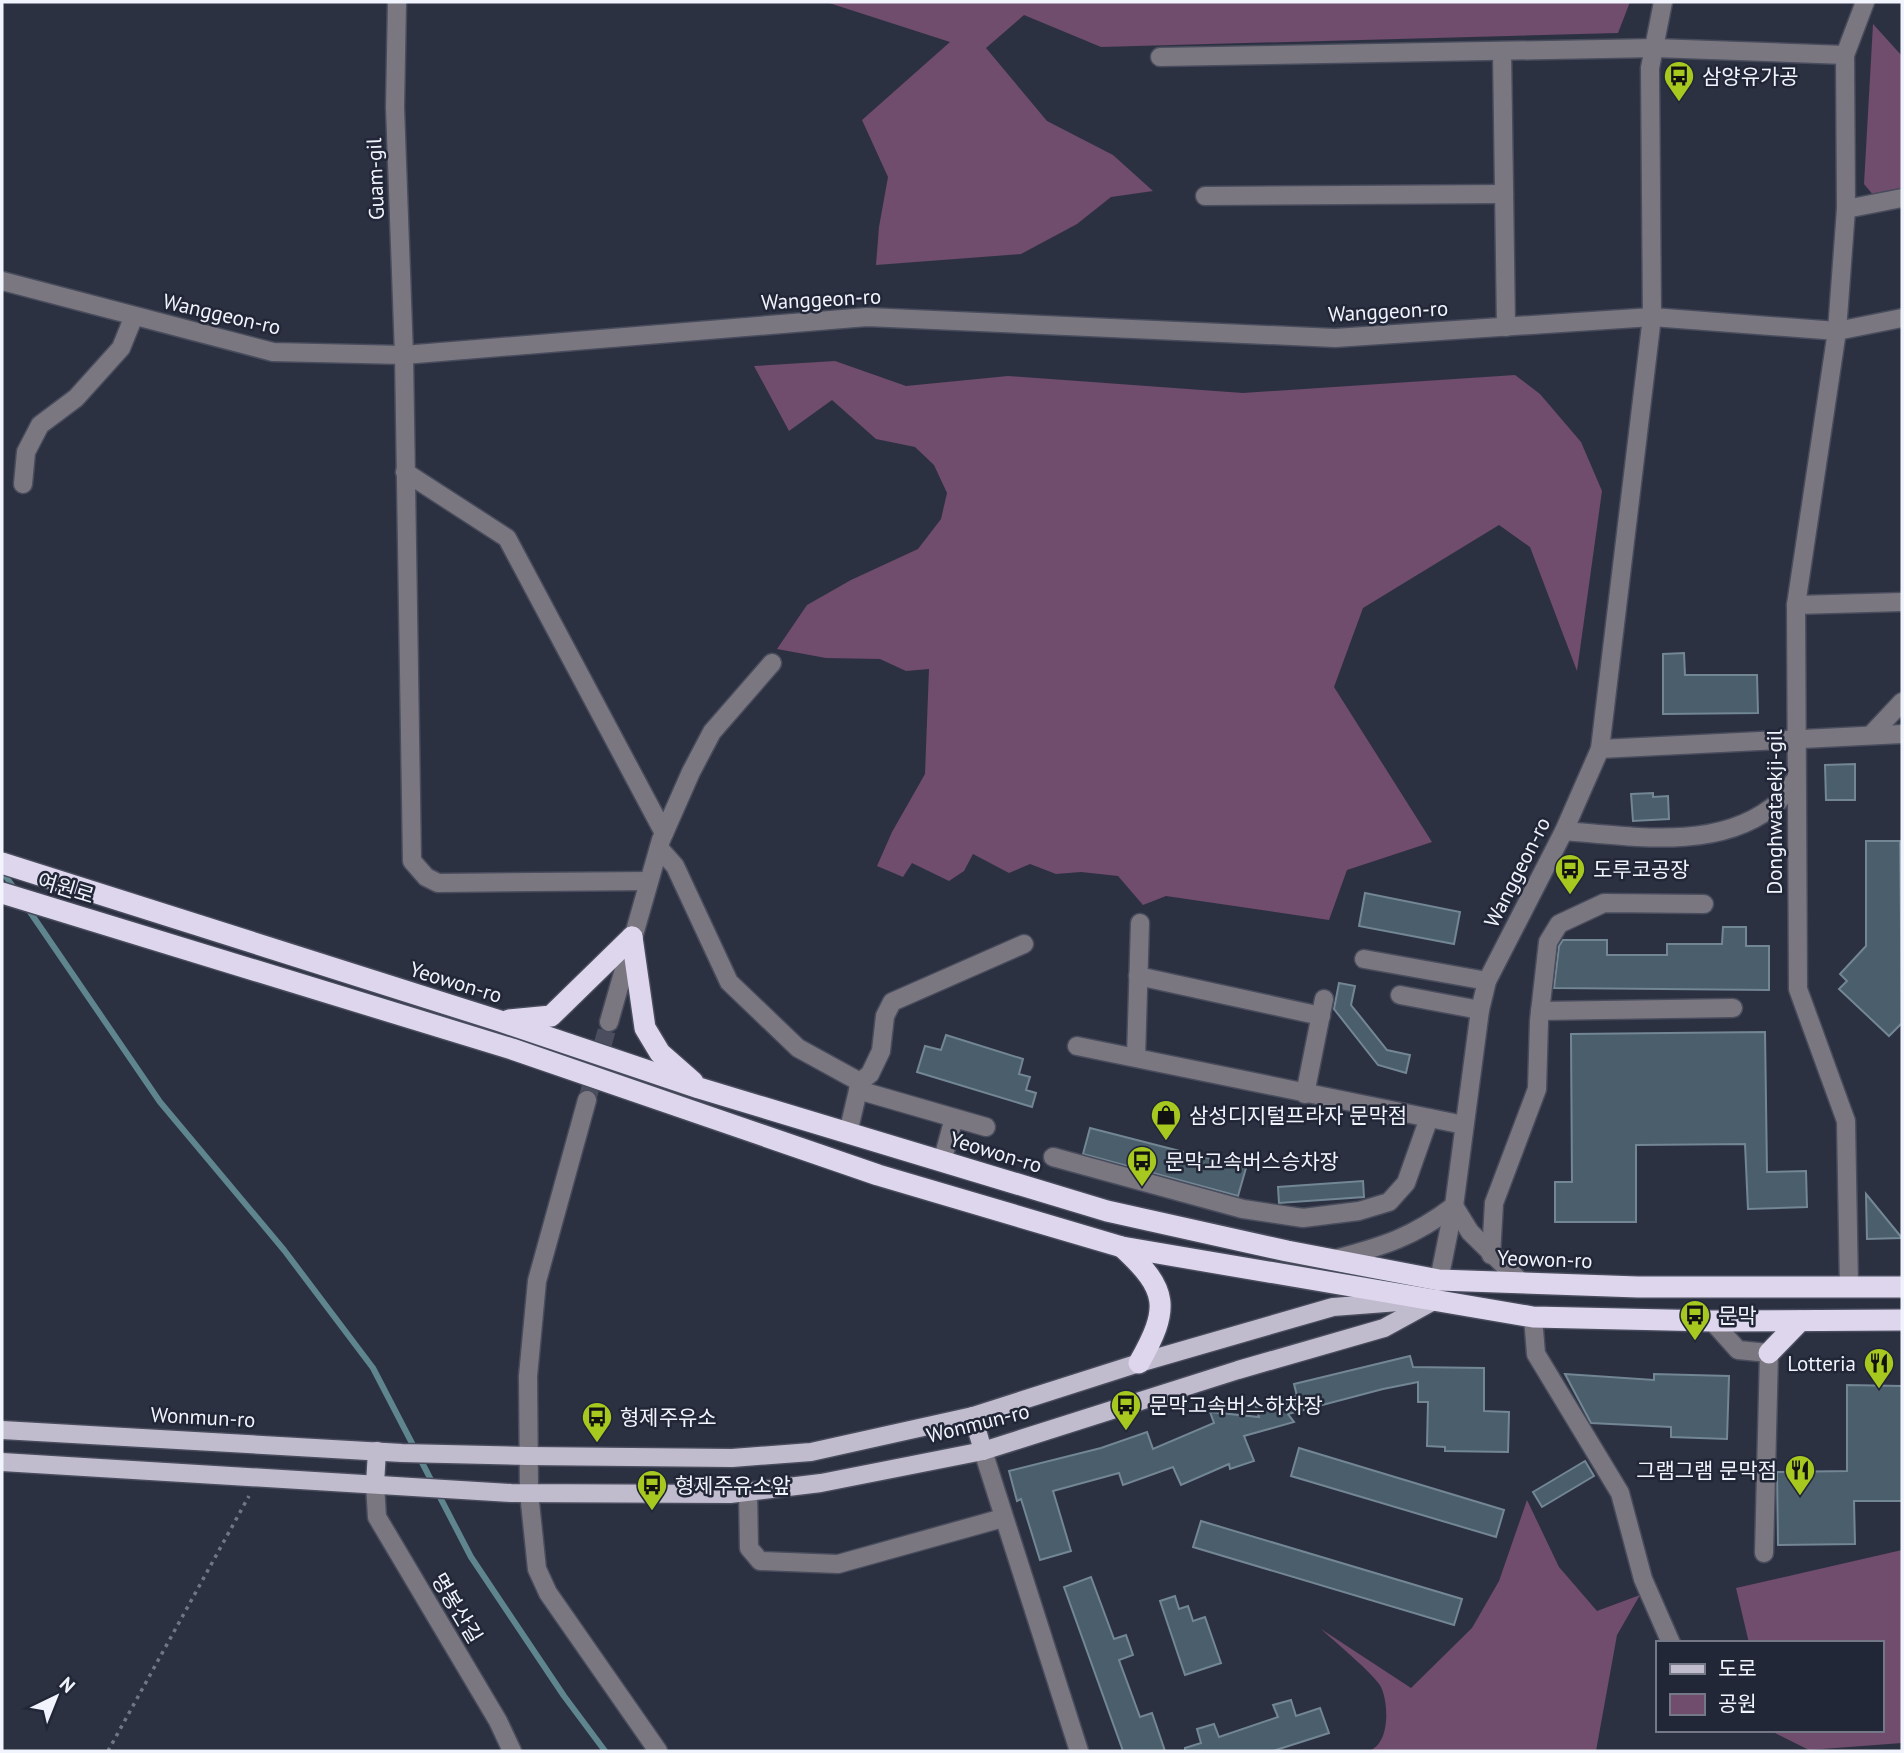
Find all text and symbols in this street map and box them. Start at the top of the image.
bus stop icon: 삼양유가공 [1662,59,1696,103]
place label: 삼양유가공 [1702,63,1799,90]
street label: Guam-gil [360,137,390,221]
street label: Wanggeon-ro [760,282,882,316]
street label: Wanggeon-ro [160,287,284,341]
street label: Wanggeon-ro [1327,294,1449,328]
street label: Donghwataekji-gil [1761,729,1788,895]
street label: Wanggeon-ro [1478,812,1556,932]
bus stop icon: 도루코공장 [1553,852,1587,896]
place label: 도루코공장 [1593,856,1690,883]
street label: 여원로 [34,867,98,909]
street label: Yeowon-ro [406,955,506,1009]
shop icon: 삼성디지털프라자 문막점 [1149,1098,1183,1142]
place label: 삼성디지털프라자 문막점 [1189,1102,1407,1129]
street label: Yeowon-ro [946,1125,1046,1179]
bus stop icon: 문막고속버스승차장 [1125,1144,1159,1188]
place label: 문막고속버스승차장 [1165,1148,1339,1175]
street label: Yeowon-ro [1497,1244,1593,1274]
bus stop icon: 문막 [1678,1298,1712,1342]
place label: 문막 [1718,1302,1757,1329]
restaurant icon: Lotteria [1862,1346,1896,1390]
place label: Lotteria [1787,1350,1856,1377]
bus stop icon: 문막고속버스하차장 [1109,1388,1143,1432]
place label: 문막고속버스하차장 [1149,1392,1323,1419]
street label: Wonmun-ro [924,1397,1032,1449]
bus stop icon: 형제주유소 [580,1400,614,1444]
street label: Wonmun-ro [150,1401,256,1433]
place label: 형제주유소 [620,1404,717,1431]
restaurant icon: 그램그램 문막점 [1783,1453,1817,1497]
place label: 그램그램 문막점 [1636,1457,1777,1484]
bus stop icon: 형제주유소앞 [635,1468,669,1512]
place label: 형제주유소앞 [675,1472,791,1499]
street label: 명봉산길 [426,1568,488,1648]
legend [1656,1641,1883,1732]
text: 도로 [1718,1655,1757,1682]
north arrow [21,1662,91,1732]
text: N [55,1672,80,1698]
text: 공원 [1718,1690,1757,1717]

